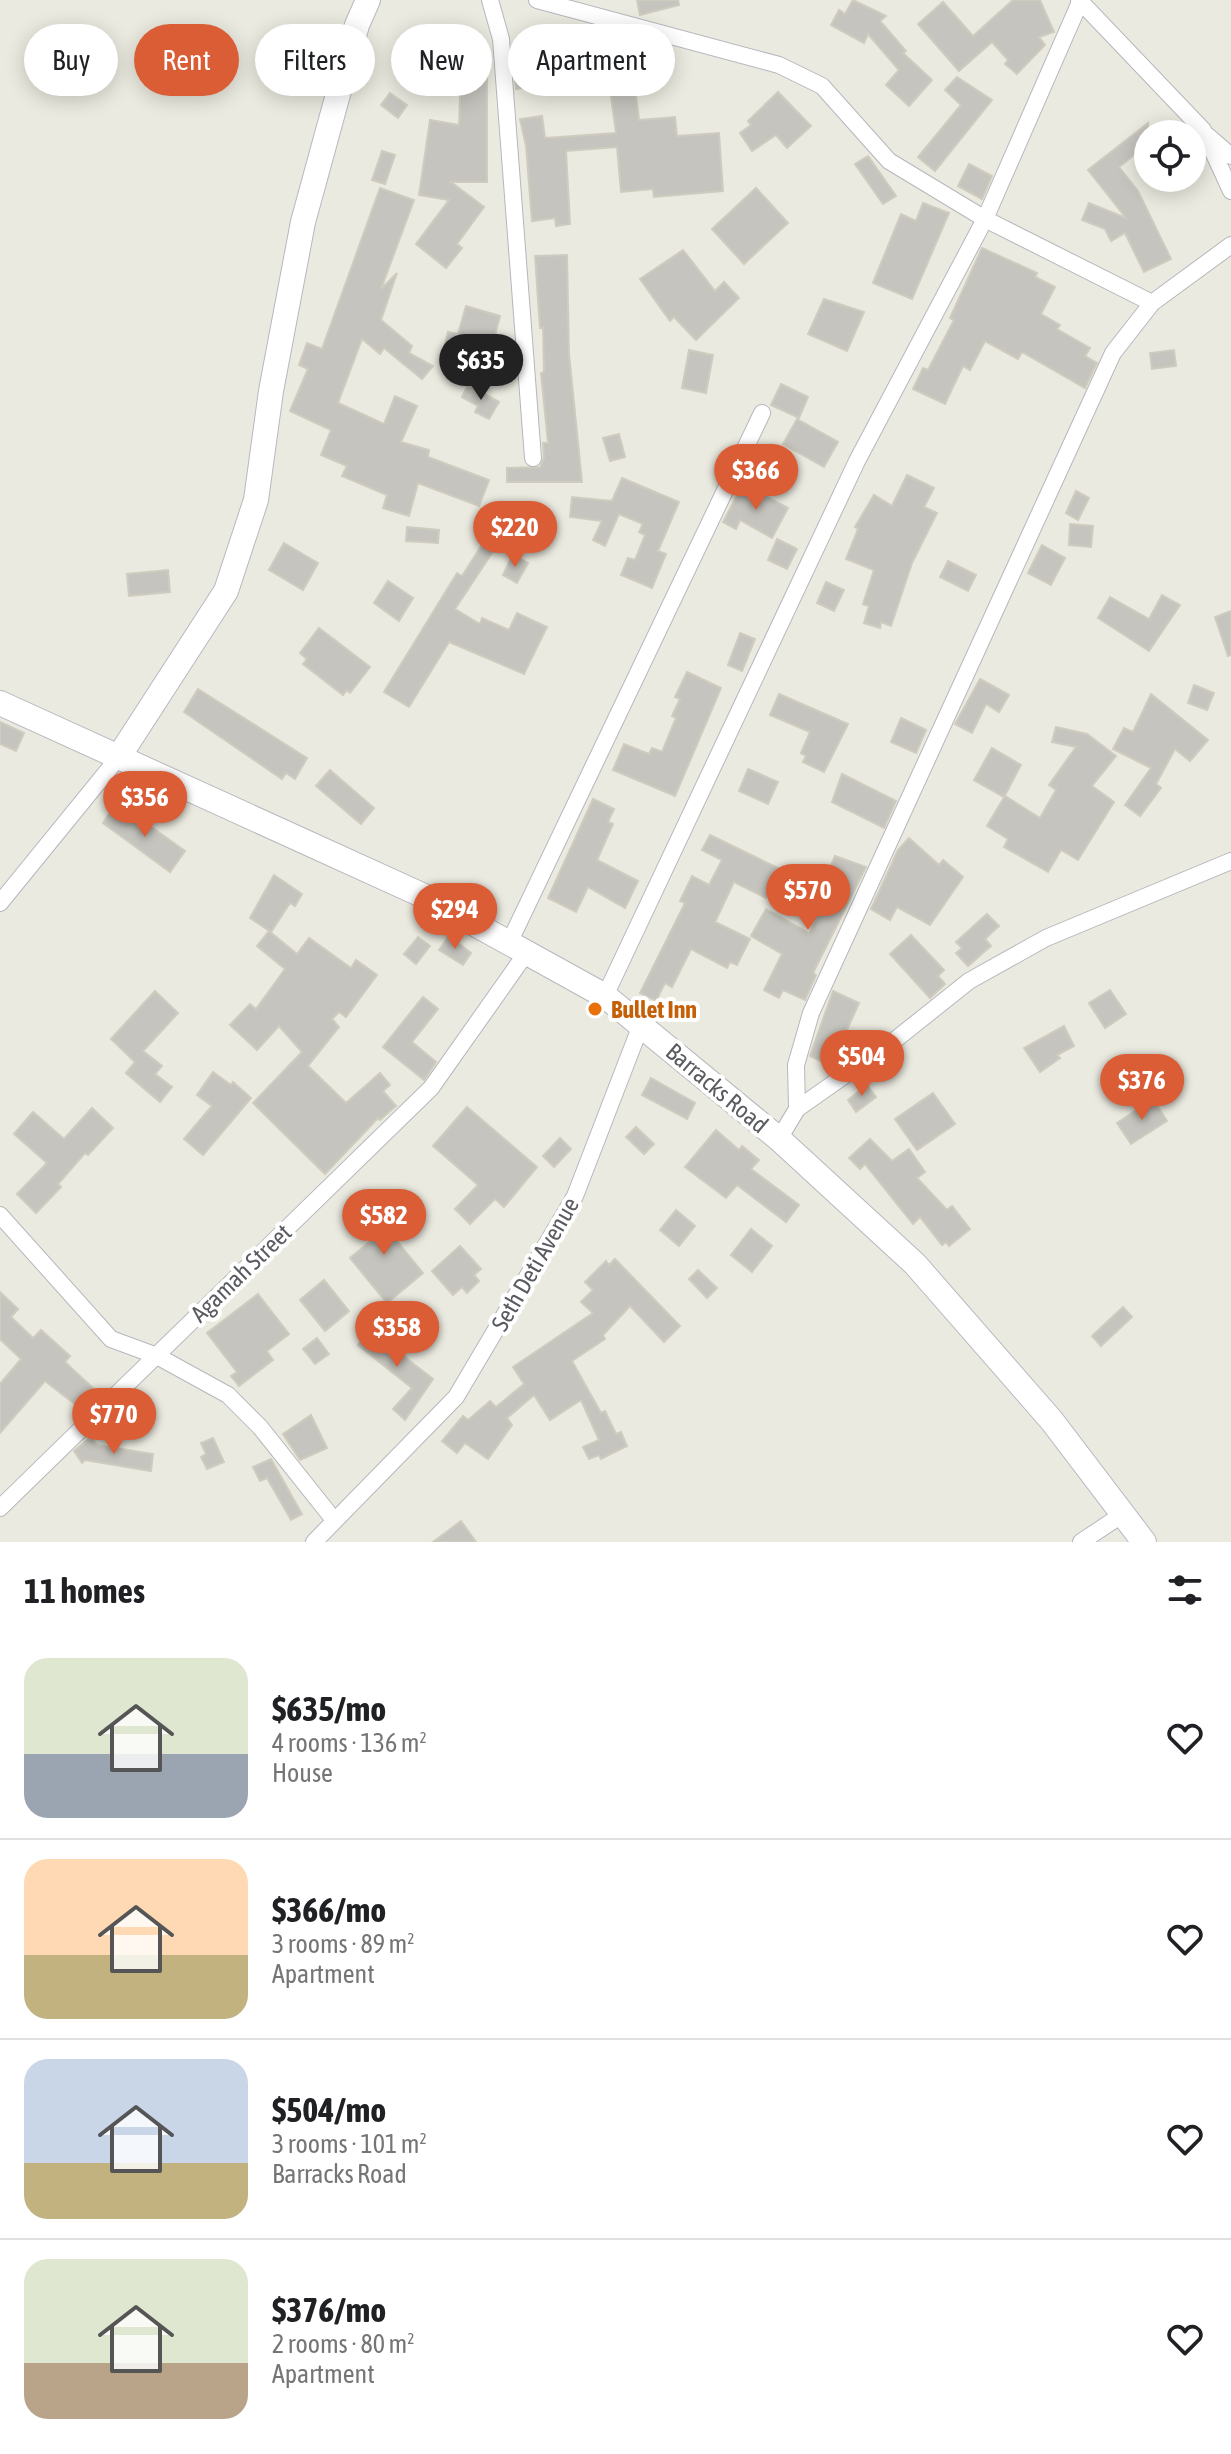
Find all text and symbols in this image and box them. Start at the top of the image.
chip: Buy [24,24,118,96]
chip: Rent [134,24,239,96]
chip: Filters [255,24,375,96]
chip: New [391,24,492,96]
chip: Apartment [508,24,675,96]
map controls [1134,120,1206,192]
button: locate [1134,120,1206,192]
pin: $635 [434,334,528,402]
text: $635 [457,345,505,375]
pin: $366 [709,444,803,512]
text: $366 [732,455,780,485]
pin: $220 [468,501,562,569]
text: $220 [491,512,539,542]
pin: $356 [98,771,192,839]
text: $356 [121,782,169,812]
pin: $570 [761,864,855,932]
text: $570 [784,875,832,905]
pin: $294 [408,883,502,951]
text: $294 [431,894,479,924]
place label: Bullet Inn [611,996,697,1023]
marker: Bullet Inn [586,1000,604,1018]
pin: $504 [815,1030,909,1098]
street label: Barracks Road [661,1038,773,1138]
text: $504 [838,1041,886,1071]
pin: $376 [1095,1054,1189,1122]
text: $376 [1118,1065,1166,1095]
pin: $582 [337,1189,431,1257]
street label: Seth Deti Avenue [486,1193,584,1335]
text: $582 [360,1200,408,1230]
street label: Agamah Street [185,1219,297,1327]
pin: $358 [350,1301,444,1369]
text: $358 [373,1312,421,1342]
pin: $770 [67,1388,161,1456]
text: $770 [90,1399,138,1429]
icon: filters [1163,1568,1207,1612]
text: 11 homes [24,1571,145,1610]
text: $635/mo [272,1689,386,1728]
icon: home [88,1690,184,1786]
icon: heart [1163,1716,1207,1760]
text: 4 rooms · 136 m² [272,1728,427,1758]
text: House [272,1758,333,1788]
text: $366/mo [272,1890,386,1929]
icon: home [88,1891,184,1987]
icon: heart [1163,1917,1207,1961]
text: 3 rooms · 89 m² [272,1929,414,1959]
text: Apartment [272,1959,375,1989]
text: $504/mo [272,2090,386,2129]
icon: home [88,2091,184,2187]
icon: heart [1163,2117,1207,2161]
text: 3 rooms · 101 m² [272,2129,427,2159]
text: Barracks Road [272,2159,407,2189]
text: $376/mo [272,2290,386,2329]
icon: home [88,2291,184,2387]
icon: heart [1163,2317,1207,2361]
text: 2 rooms · 80 m² [272,2329,414,2359]
text: Apartment [272,2359,375,2389]

